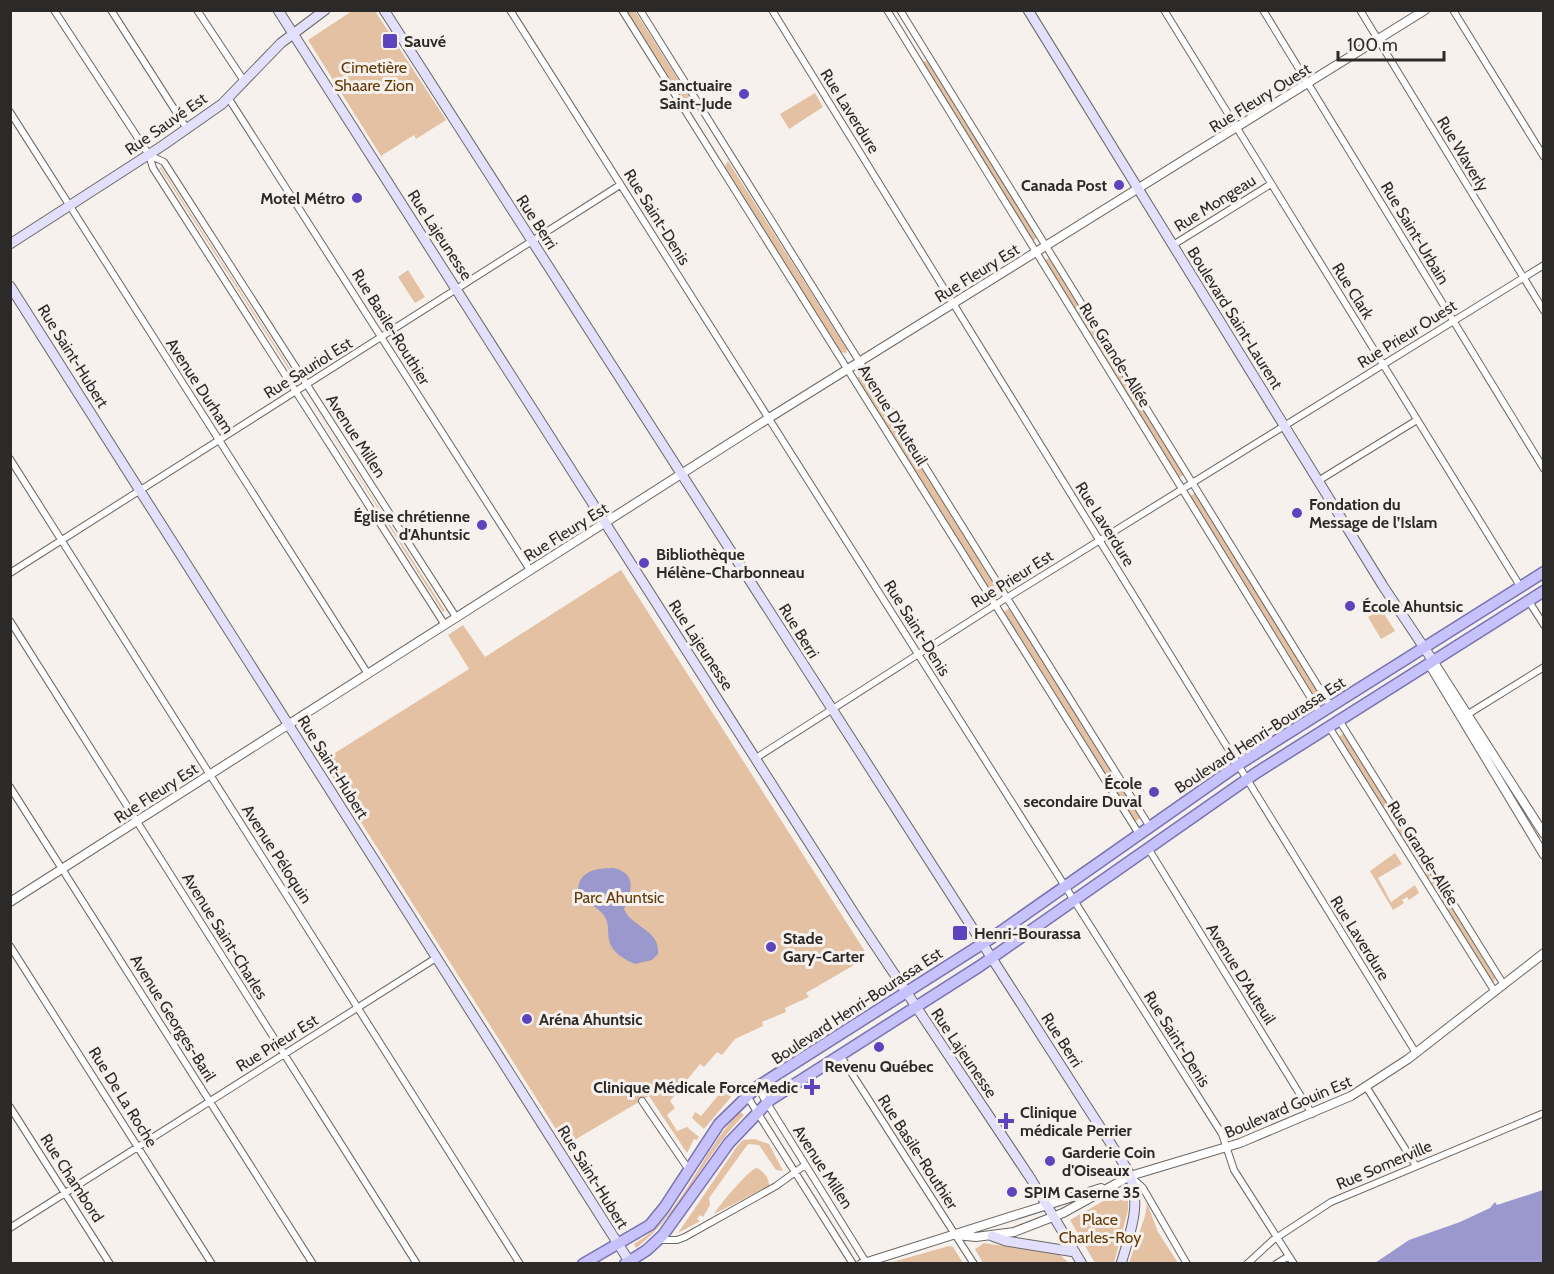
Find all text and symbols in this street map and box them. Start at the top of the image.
scale bar [1338,24,1444,62]
marker: Sauvé [381,32,399,50]
place label: Sauvé [404,32,446,51]
text: 100 m [1347,34,1398,56]
park label: Cimetière Shaare Zion [334,58,414,95]
street label: Rue Fleury Ouest [1206,59,1315,137]
street label: Rue Laverdure [816,65,884,157]
place label: Sanctuaire Saint-Jude [659,76,732,113]
marker: Sanctuaire Saint-Jude [737,87,751,101]
street label: Rue Sauvé Est [121,89,211,159]
street label: Rue Waverly [1433,113,1493,195]
street label: Rue Saint-Denis [620,165,694,269]
street label: Rue Mongeau [1171,170,1259,236]
place label: Canada Post [1021,176,1107,195]
marker: Canada Post [1112,178,1126,192]
street label: Rue Saint-Urbain [1377,178,1453,288]
street label: Rue Lajeunesse [404,186,476,284]
place label: Motel Métro [260,189,345,208]
marker: Motel Métro [350,191,364,205]
street label: Rue Berri [512,191,562,253]
street label: Rue Fleury Est [931,239,1023,306]
street label: Boulevard Saint-Laurent [1183,243,1287,393]
street label: Rue Clark [1328,259,1378,324]
street label: Rue Basile-Routhier [348,266,435,389]
street label: Rue Prieur Ouest [1354,296,1461,372]
street label: Rue Grande-Allée [1075,299,1155,411]
street label: Rue Saint-Hubert [34,301,113,412]
street label: Rue Sauriol Est [260,333,356,403]
street label: Avenue Durham [162,335,238,437]
street label: Avenue D'Auteuil [854,361,932,469]
street label: Avenue Millen [322,391,390,481]
street label: Rue Laverdure [1071,478,1139,570]
place label: Fondation du Message de l’Islam [1309,495,1438,532]
street label: Rue Fleury Est [520,498,612,565]
marker: Fondation du Message de l’Islam [1290,506,1304,520]
place label: Église chrétienne d'Ahuntsic [353,507,470,544]
marker: Église chrétienne d'Ahuntsic [475,518,489,532]
place label: Bibliothèque Hélène-Charbonneau [656,545,805,582]
street label: Rue Prieur Est [967,546,1057,612]
marker: Bibliothèque Hélène-Charbonneau [637,556,651,570]
street label: Rue Saint-Denis [880,576,954,680]
street label: Rue Lajeunesse [665,596,737,694]
place label: École Ahuntsic [1362,597,1463,616]
marker: École Ahuntsic [1343,599,1357,613]
street label: Rue Berri [775,600,823,662]
street label: Boulevard Henri-Bourassa Est [1171,672,1349,797]
street label: Rue Saint-Hubert [294,712,373,823]
street label: Rue Fleury Est [111,759,202,827]
place label: École secondaire Duval [1024,774,1142,811]
marker: École secondaire Duval [1147,785,1161,799]
street label: Rue Grande-Allée [1383,797,1463,909]
street label: Avenue Péloquin [238,801,316,907]
street label: Avenue Saint-Charles [178,869,272,1003]
park label: Parc Ahuntsic [574,888,664,907]
street label: Rue Laverdure [1326,892,1394,984]
street label: Avenue D'Auteuil [1202,920,1280,1028]
marker: Henri-Bourassa [951,924,969,942]
place label: Henri-Bourassa [974,924,1081,943]
place label: Stade Gary-Carter [783,929,865,966]
marker: Stade Gary-Carter [764,940,778,954]
street label: Boulevard Henri-Bourassa Est [768,943,946,1068]
street label: Avenue Georges-Baril [126,951,220,1085]
street label: Rue Saint-Denis [1140,987,1214,1091]
street label: Rue Lajeunesse [927,1005,1001,1101]
street label: Rue Berri [1037,1009,1087,1071]
street label: Rue Prieur Est [232,1010,322,1076]
place label: Aréna Ahuntsic [539,1010,643,1029]
marker: Aréna Ahuntsic [520,1012,534,1026]
marker: Revenu Québec [872,1040,886,1054]
street label: Rue De La Roche [85,1043,161,1151]
place label: Revenu Québec [825,1057,933,1076]
street label: Boulevard Gouin Est [1222,1071,1355,1142]
place label: Clinique Médicale ForceMedic [593,1078,798,1097]
marker: Clinique Médicale ForceMedic [803,1078,821,1096]
street label: Rue Basile-Routhier [874,1091,963,1214]
place label: Clinique médicale Perrier [1020,1103,1133,1140]
marker: Clinique médicale Perrier [997,1112,1015,1130]
street label: Rue Saint-Hubert [554,1122,633,1233]
street label: Avenue Millen [789,1122,857,1212]
street label: Rue Chambord [36,1130,108,1226]
street label: Rue Somerville [1333,1136,1435,1194]
place label: Garderie Coin d'Oiseaux [1062,1143,1155,1180]
marker: Garderie Coin d'Oiseaux [1043,1154,1057,1168]
place label: SPIM Caserne 35 [1024,1183,1140,1202]
marker: SPIM Caserne 35 [1005,1185,1019,1199]
park label: Place Charles-Roy [1059,1210,1141,1247]

